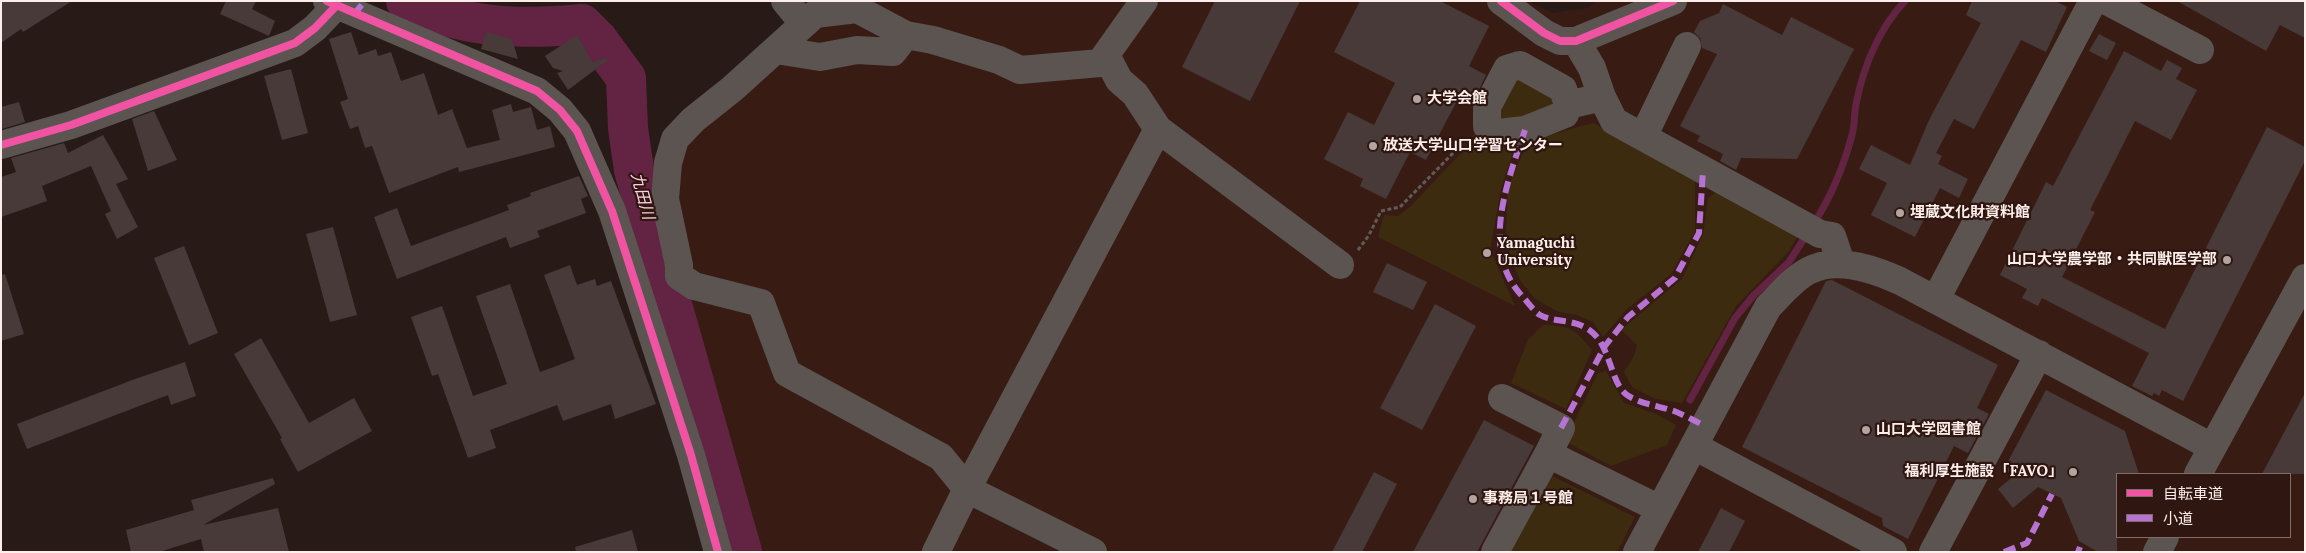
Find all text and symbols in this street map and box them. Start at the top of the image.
place label: 大学会館 [1427,90,1487,108]
marker: 大学会館 [1411,93,1423,105]
place label: 放送大学山口学習センター [1383,137,1563,155]
marker: 放送大学山口学習センター [1367,140,1379,152]
water label: 九田川 [627,170,657,222]
place label: 埋蔵文化財資料館 [1910,204,2030,222]
marker: 埋蔵文化財資料館 [1894,207,1906,219]
place label: Yamaguchi University [1497,235,1575,270]
marker: Yamaguchi University [1481,247,1493,259]
place label: 山口大学農学部・共同獣医学部 [2007,251,2217,269]
marker: 山口大学農学部・共同獣医学部 [2221,254,2233,266]
place label: 山口大学図書館 [1876,421,1981,439]
marker: 山口大学図書館 [1860,424,1872,436]
place label: 福利厚生施設「FAVO」 [1905,463,2063,481]
marker: 福利厚生施設「FAVO」 [2067,466,2079,478]
legend [2116,473,2291,538]
text: 自転車道 [2163,484,2223,503]
place label: 事務局１号館 [1483,490,1573,508]
marker: 事務局１号館 [1467,493,1479,505]
text: 小道 [2163,509,2193,528]

